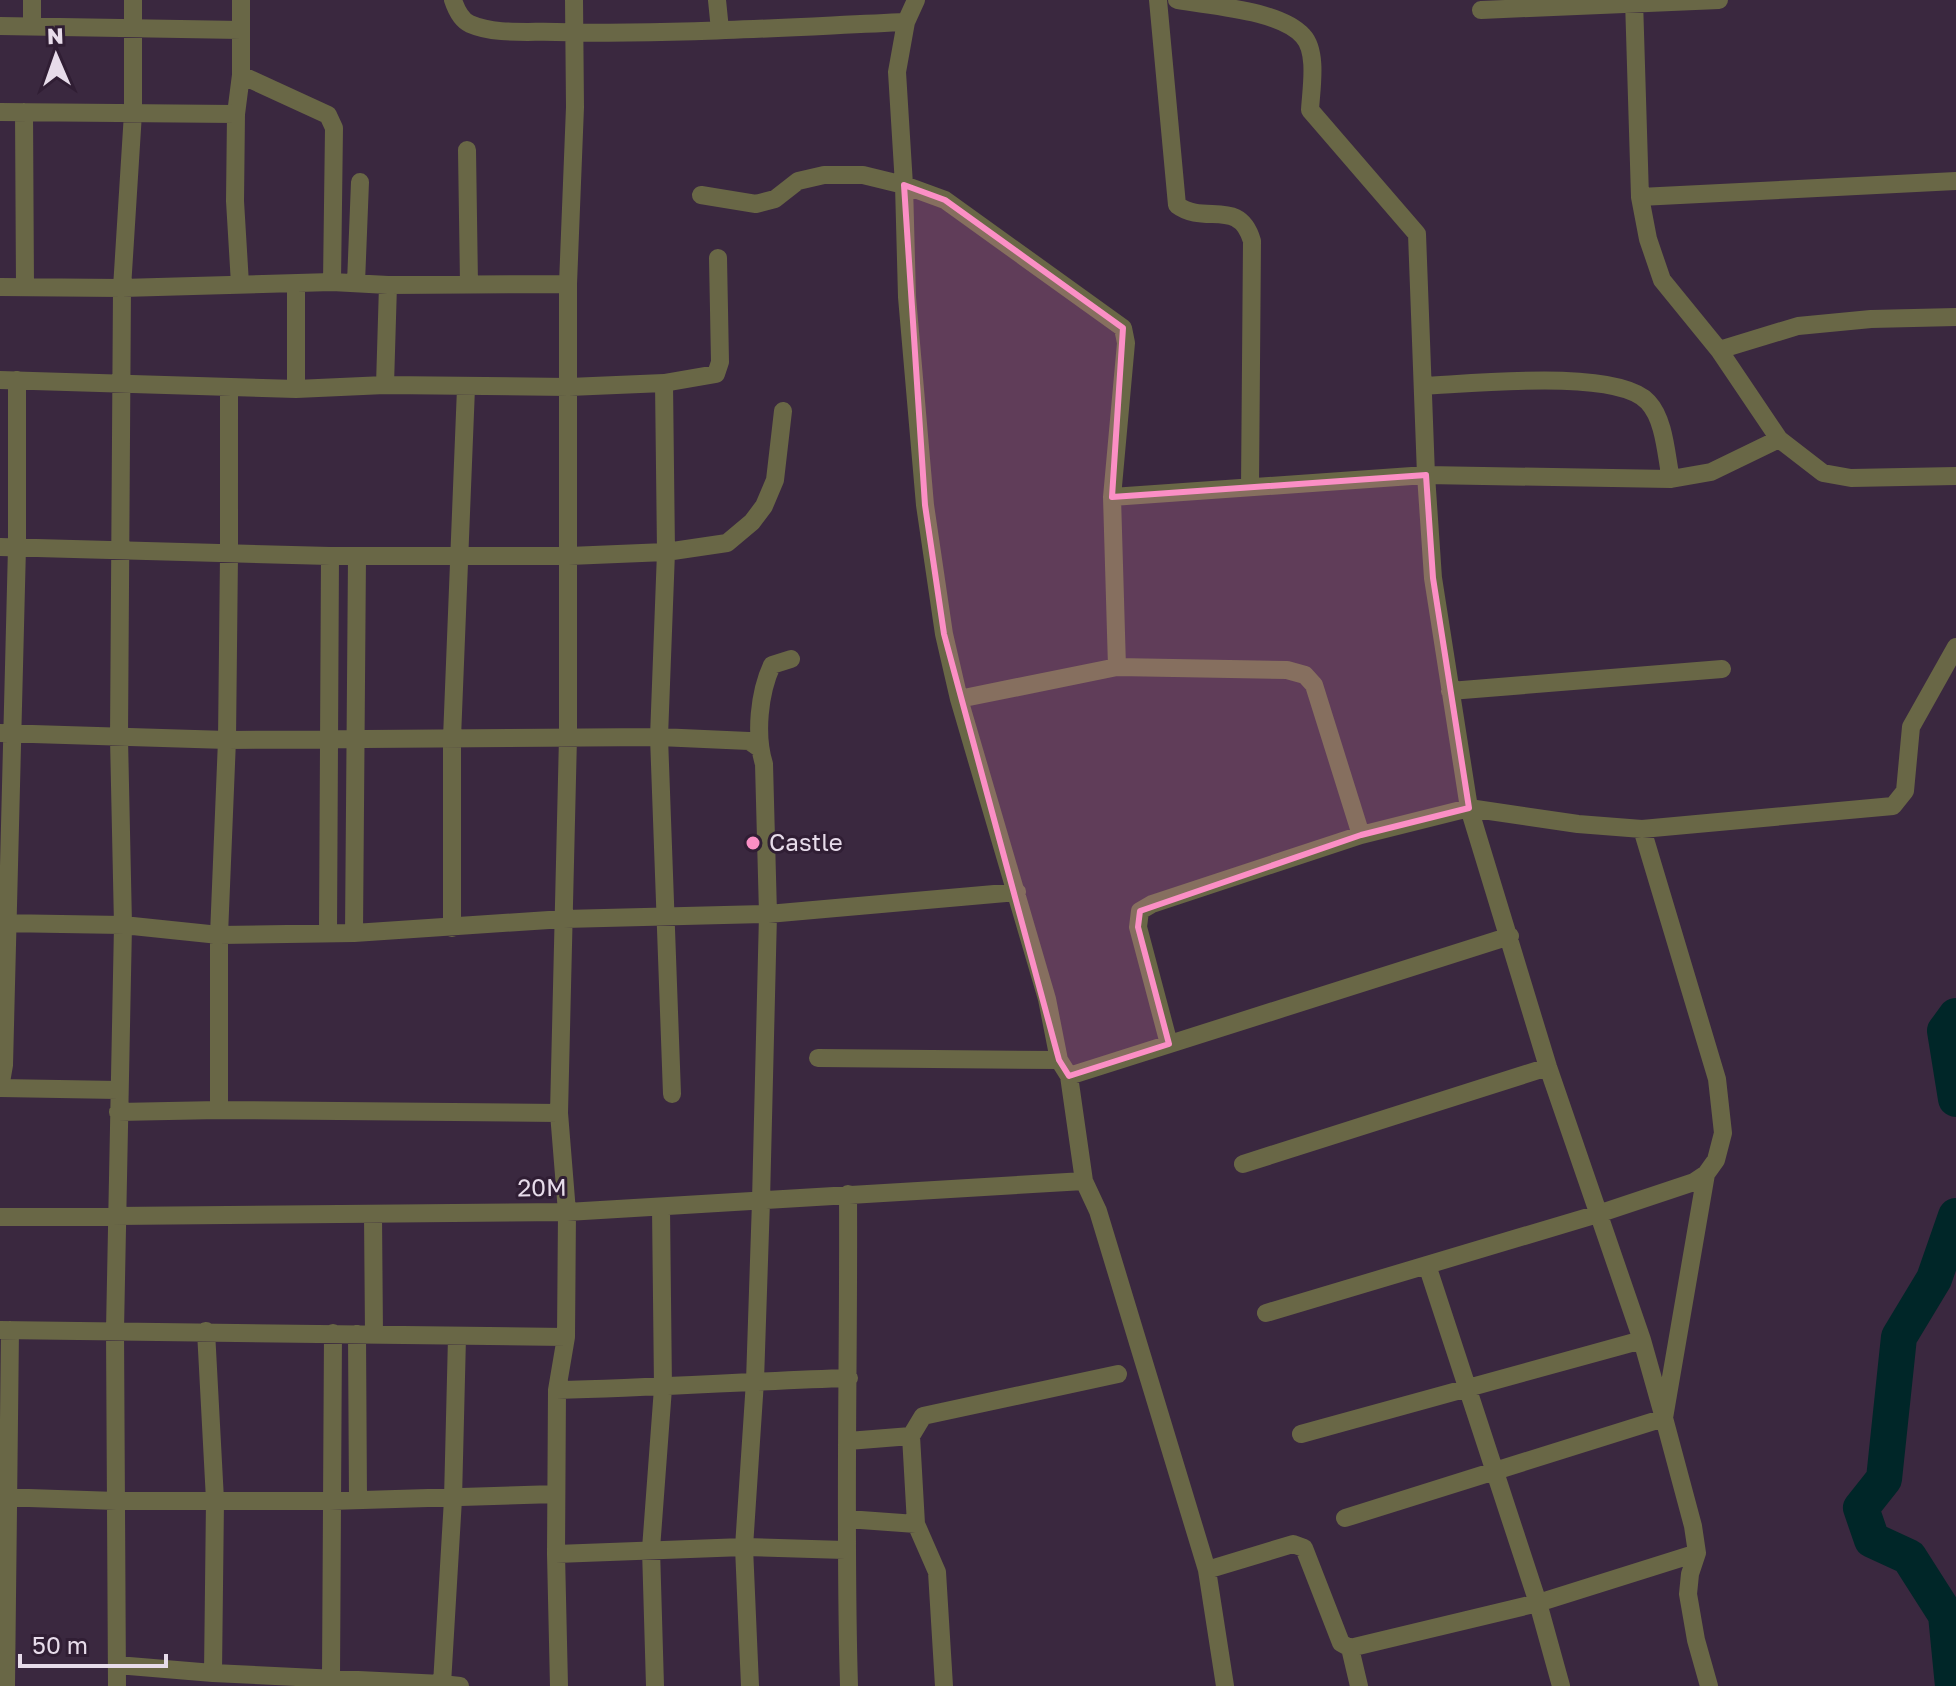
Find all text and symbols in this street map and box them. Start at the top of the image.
north arrow [16,16,96,96]
text: N [46,22,64,49]
place label: Castle [769,827,843,856]
marker: Castle [744,834,762,852]
street label: 20M [517,1172,567,1201]
scale bar [20,1618,166,1668]
text: 50 m [32,1630,88,1659]

